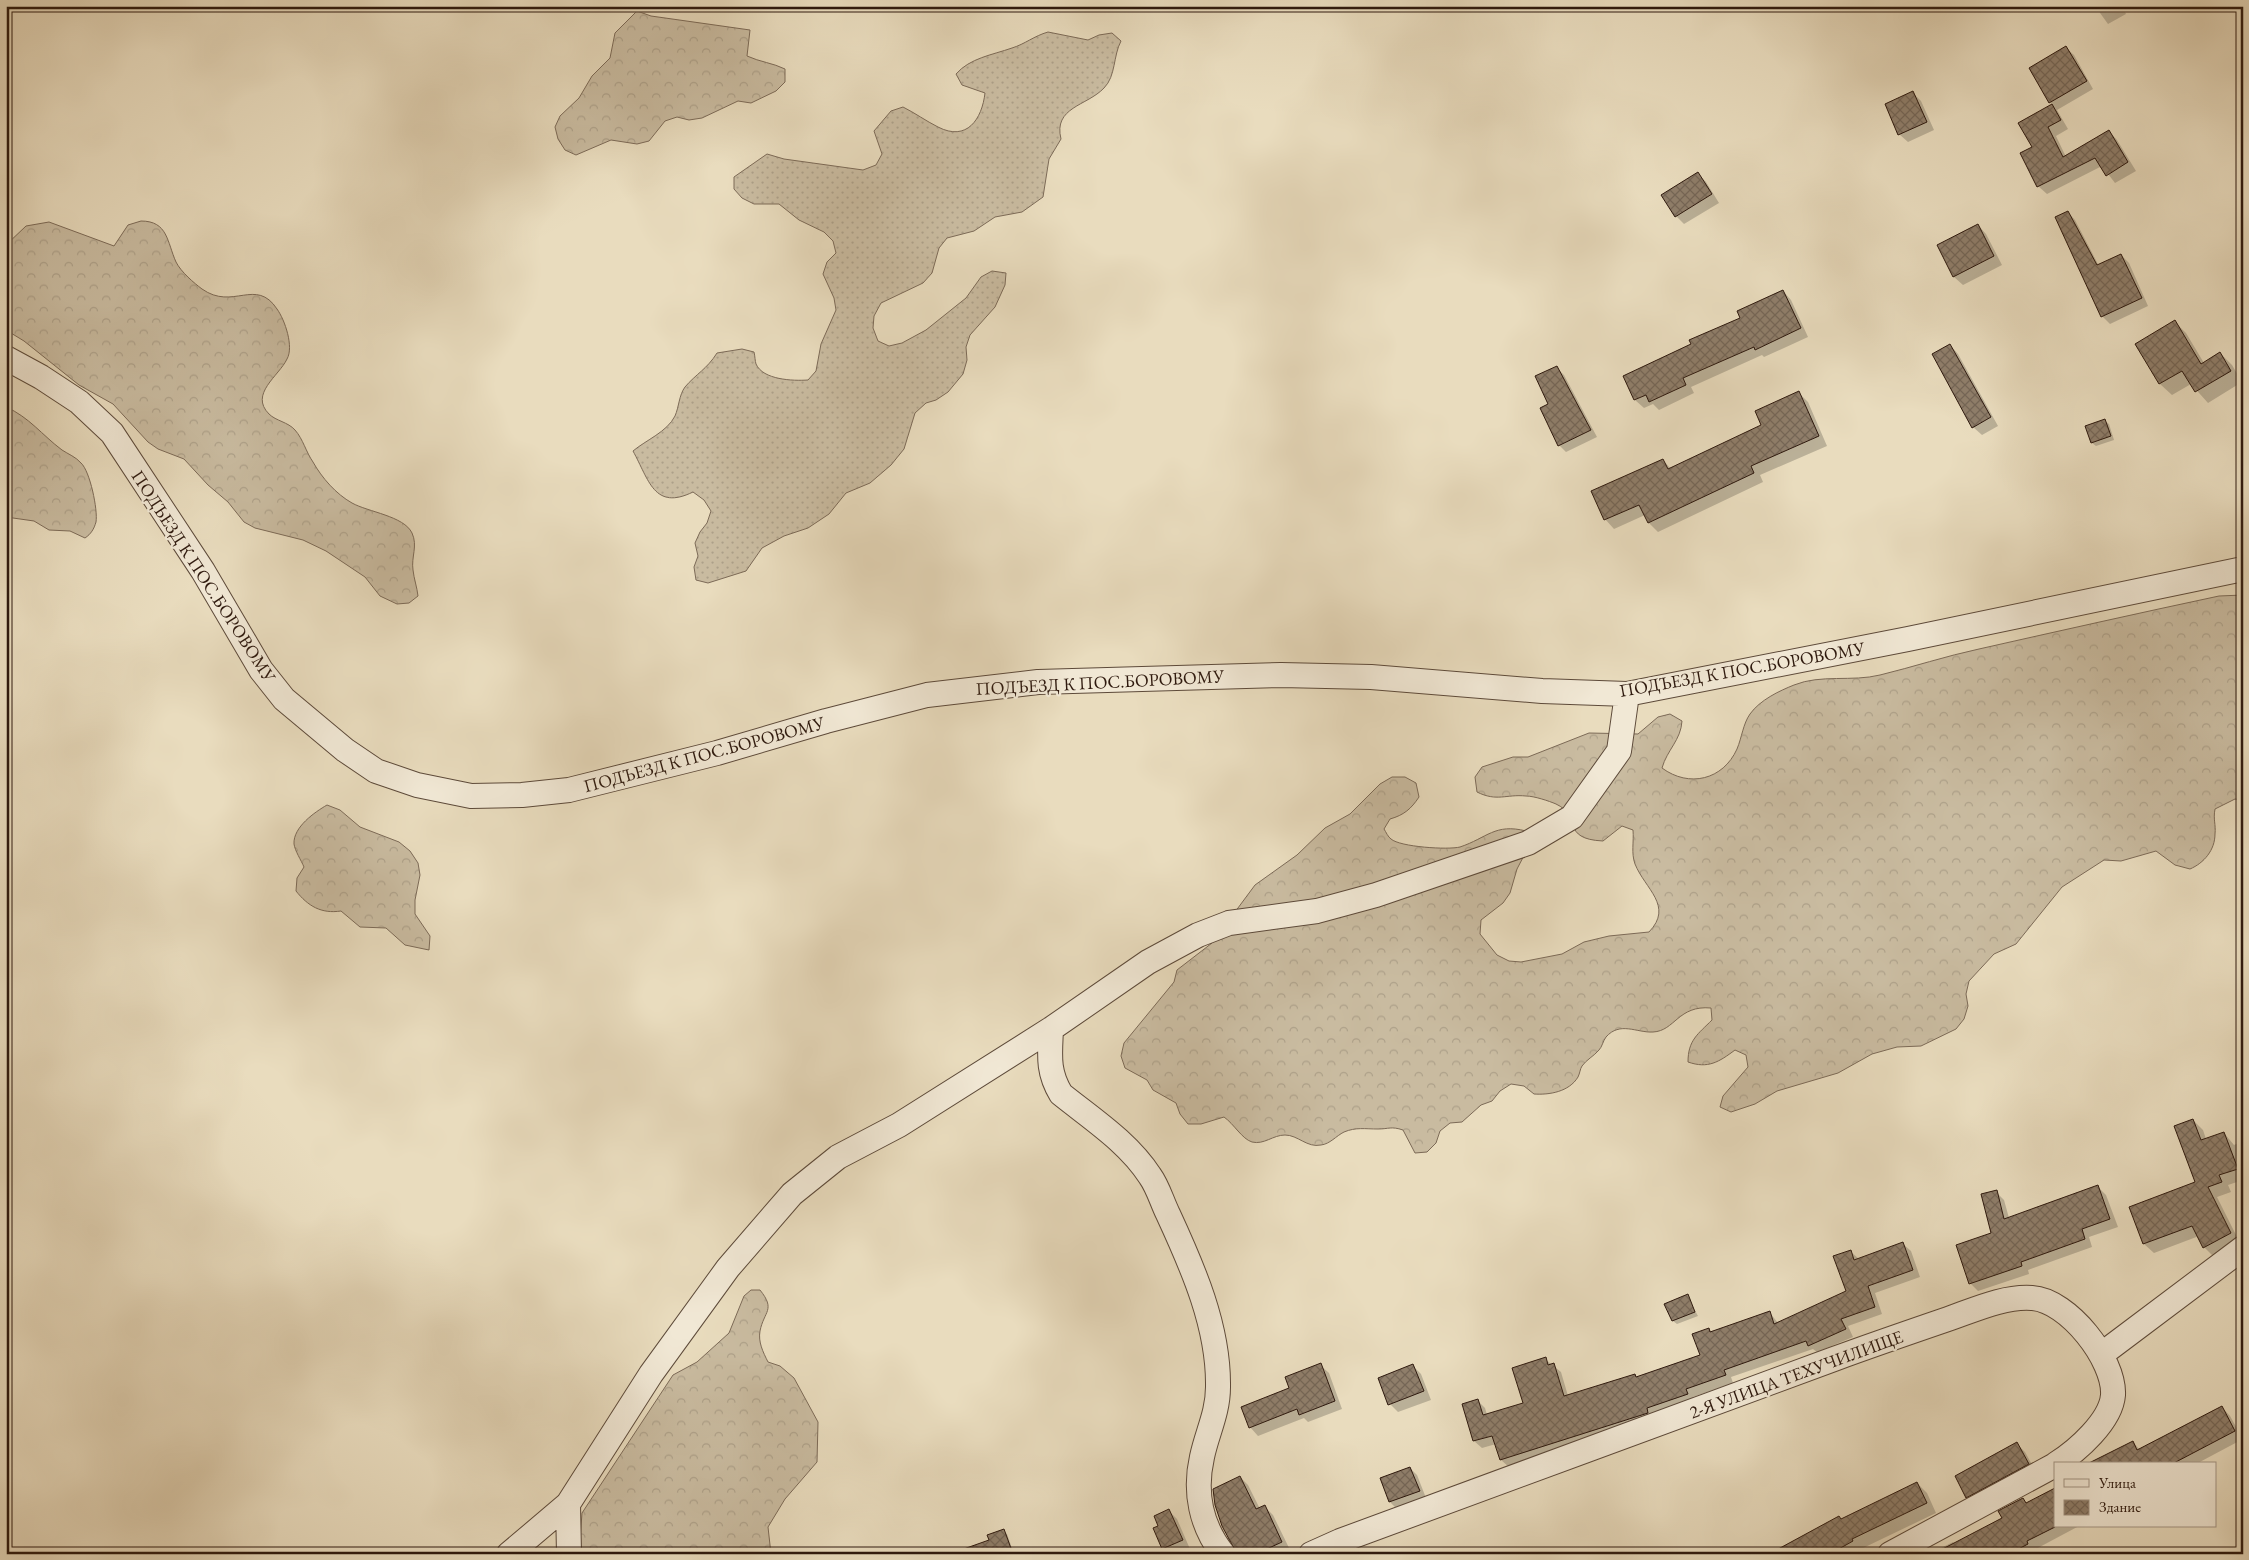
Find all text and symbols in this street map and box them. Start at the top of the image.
street label: ПОДЪЕЗД К ПОС.БОРОВОМУ [127,465,282,687]
street label: ПОДЪЕЗД К ПОС.БОРОВОМУ [1617,636,1867,702]
street label: ПОДЪЕЗД К ПОС.БОРОВОМУ [975,664,1225,700]
street label: ПОДЪЕЗД К ПОС.БОРОВОМУ [581,711,828,797]
street label: 2-Я УЛИЦА ТЕХУЧИЛИЩЕ [1686,1325,1906,1423]
legend [2054,1462,2216,1528]
text: Улица [2098,1473,2136,1492]
text: Здание [2099,1497,2141,1516]

